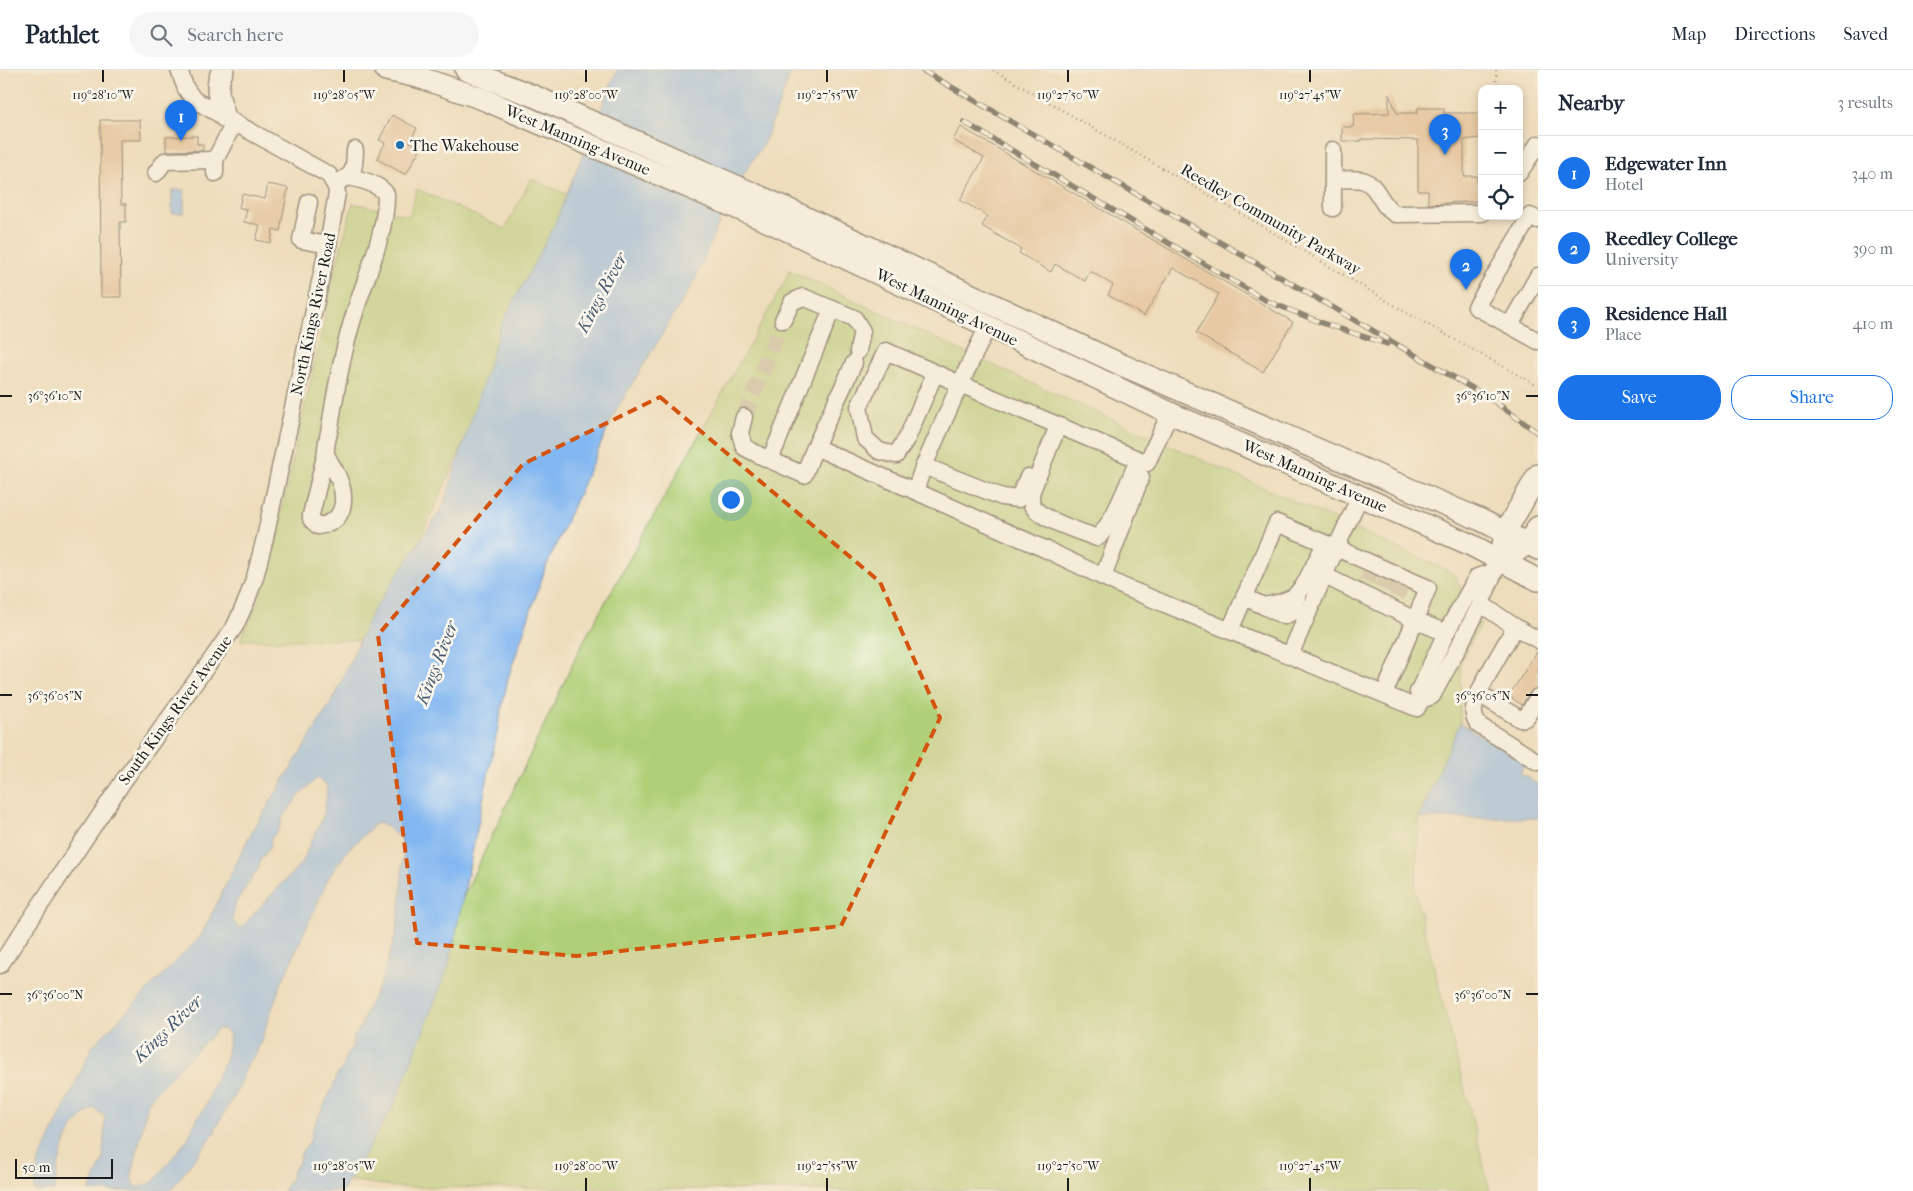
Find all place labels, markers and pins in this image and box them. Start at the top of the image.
pin: 1 [165,100,197,141]
pin: 3 [1429,114,1461,155]
place label: The Wakehouse [410,136,519,155]
marker: The Wakehouse [394,139,406,151]
pin: 2 [1450,249,1482,290]

